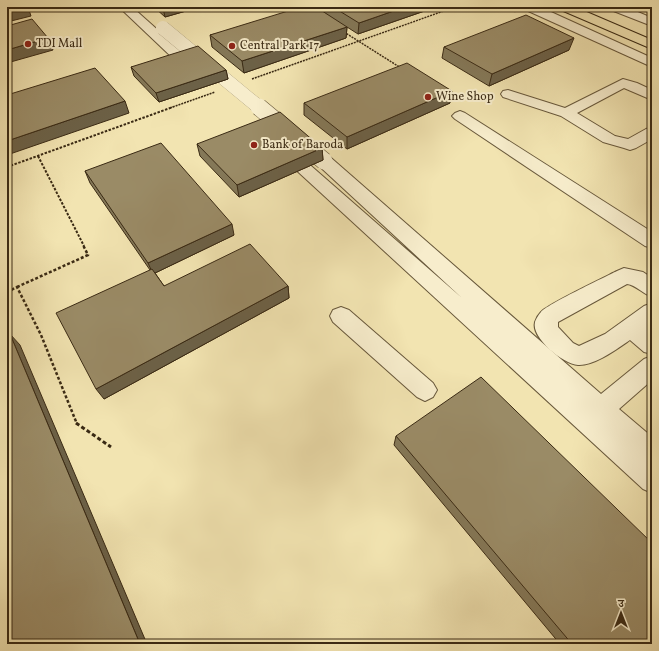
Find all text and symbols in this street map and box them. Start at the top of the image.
place label: TDI Mall [36,36,83,52]
place label: Central Park 17 [240,38,319,54]
marker: TDI Mall [23,39,33,49]
marker: Central Park 17 [227,41,237,51]
place label: Wine Shop [436,89,494,105]
marker: Wine Shop [423,92,433,102]
place label: Bank of Baroda [262,137,343,153]
marker: Bank of Baroda [249,140,259,150]
north arrow [601,593,641,633]
text: उ [617,597,625,612]

